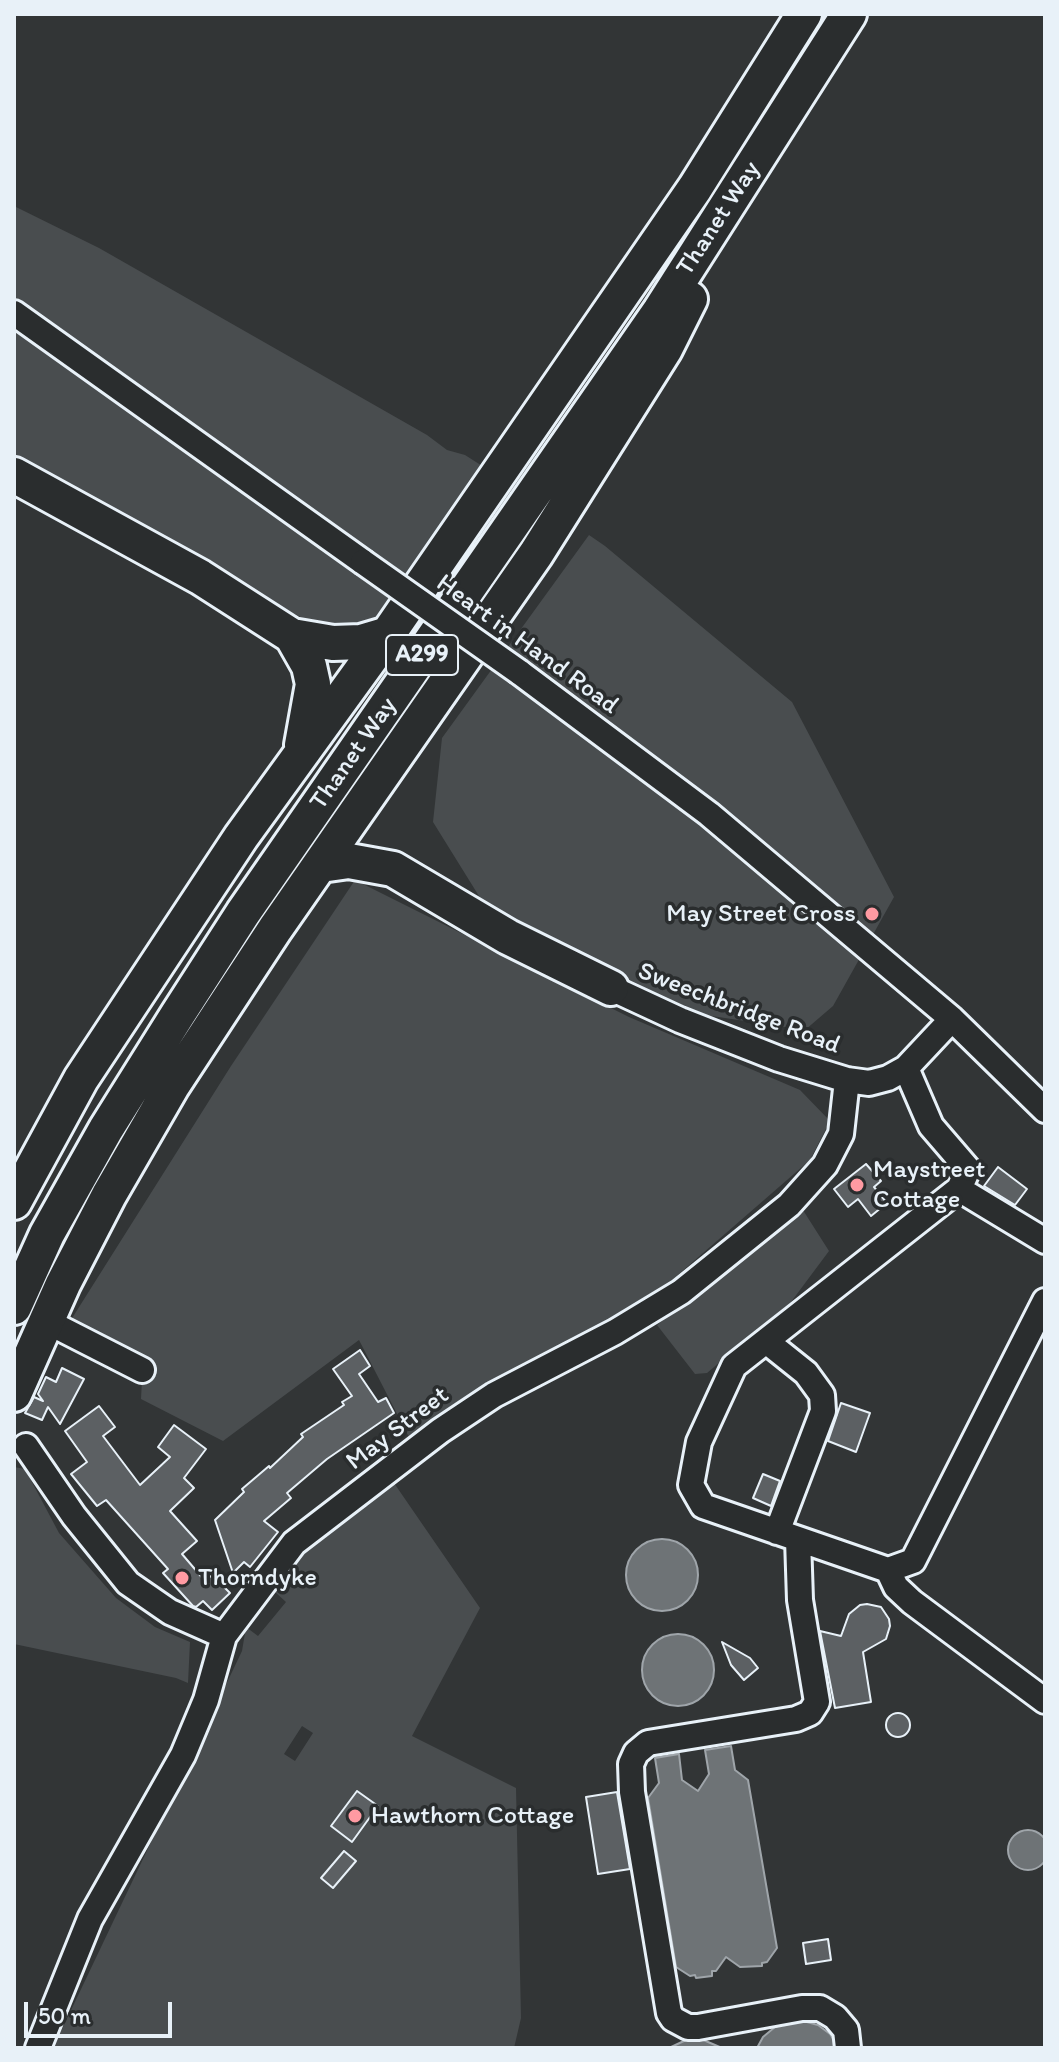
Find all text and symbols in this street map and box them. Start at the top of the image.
street label: Thanet Way [670,156,768,282]
street label: Heart in Hand Road [430,568,624,722]
road number: A299 [386,635,458,675]
street label: Thanet Way [304,691,404,817]
place label: May Street Cross [666,898,856,930]
marker: May Street Cross [863,905,881,923]
street label: Sweechbridge Road [633,956,845,1062]
place label: Maystreet Cottage [873,1154,985,1216]
marker: Maystreet Cottage [848,1176,866,1194]
street label: May Street [340,1380,456,1478]
place label: Thorndyke [198,1562,317,1594]
marker: Thorndyke [173,1569,191,1587]
place label: Hawthorn Cottage [371,1800,574,1832]
marker: Hawthorn Cottage [346,1807,364,1825]
scale bar [28,1986,176,2036]
text: 50 m [38,2001,91,2030]

